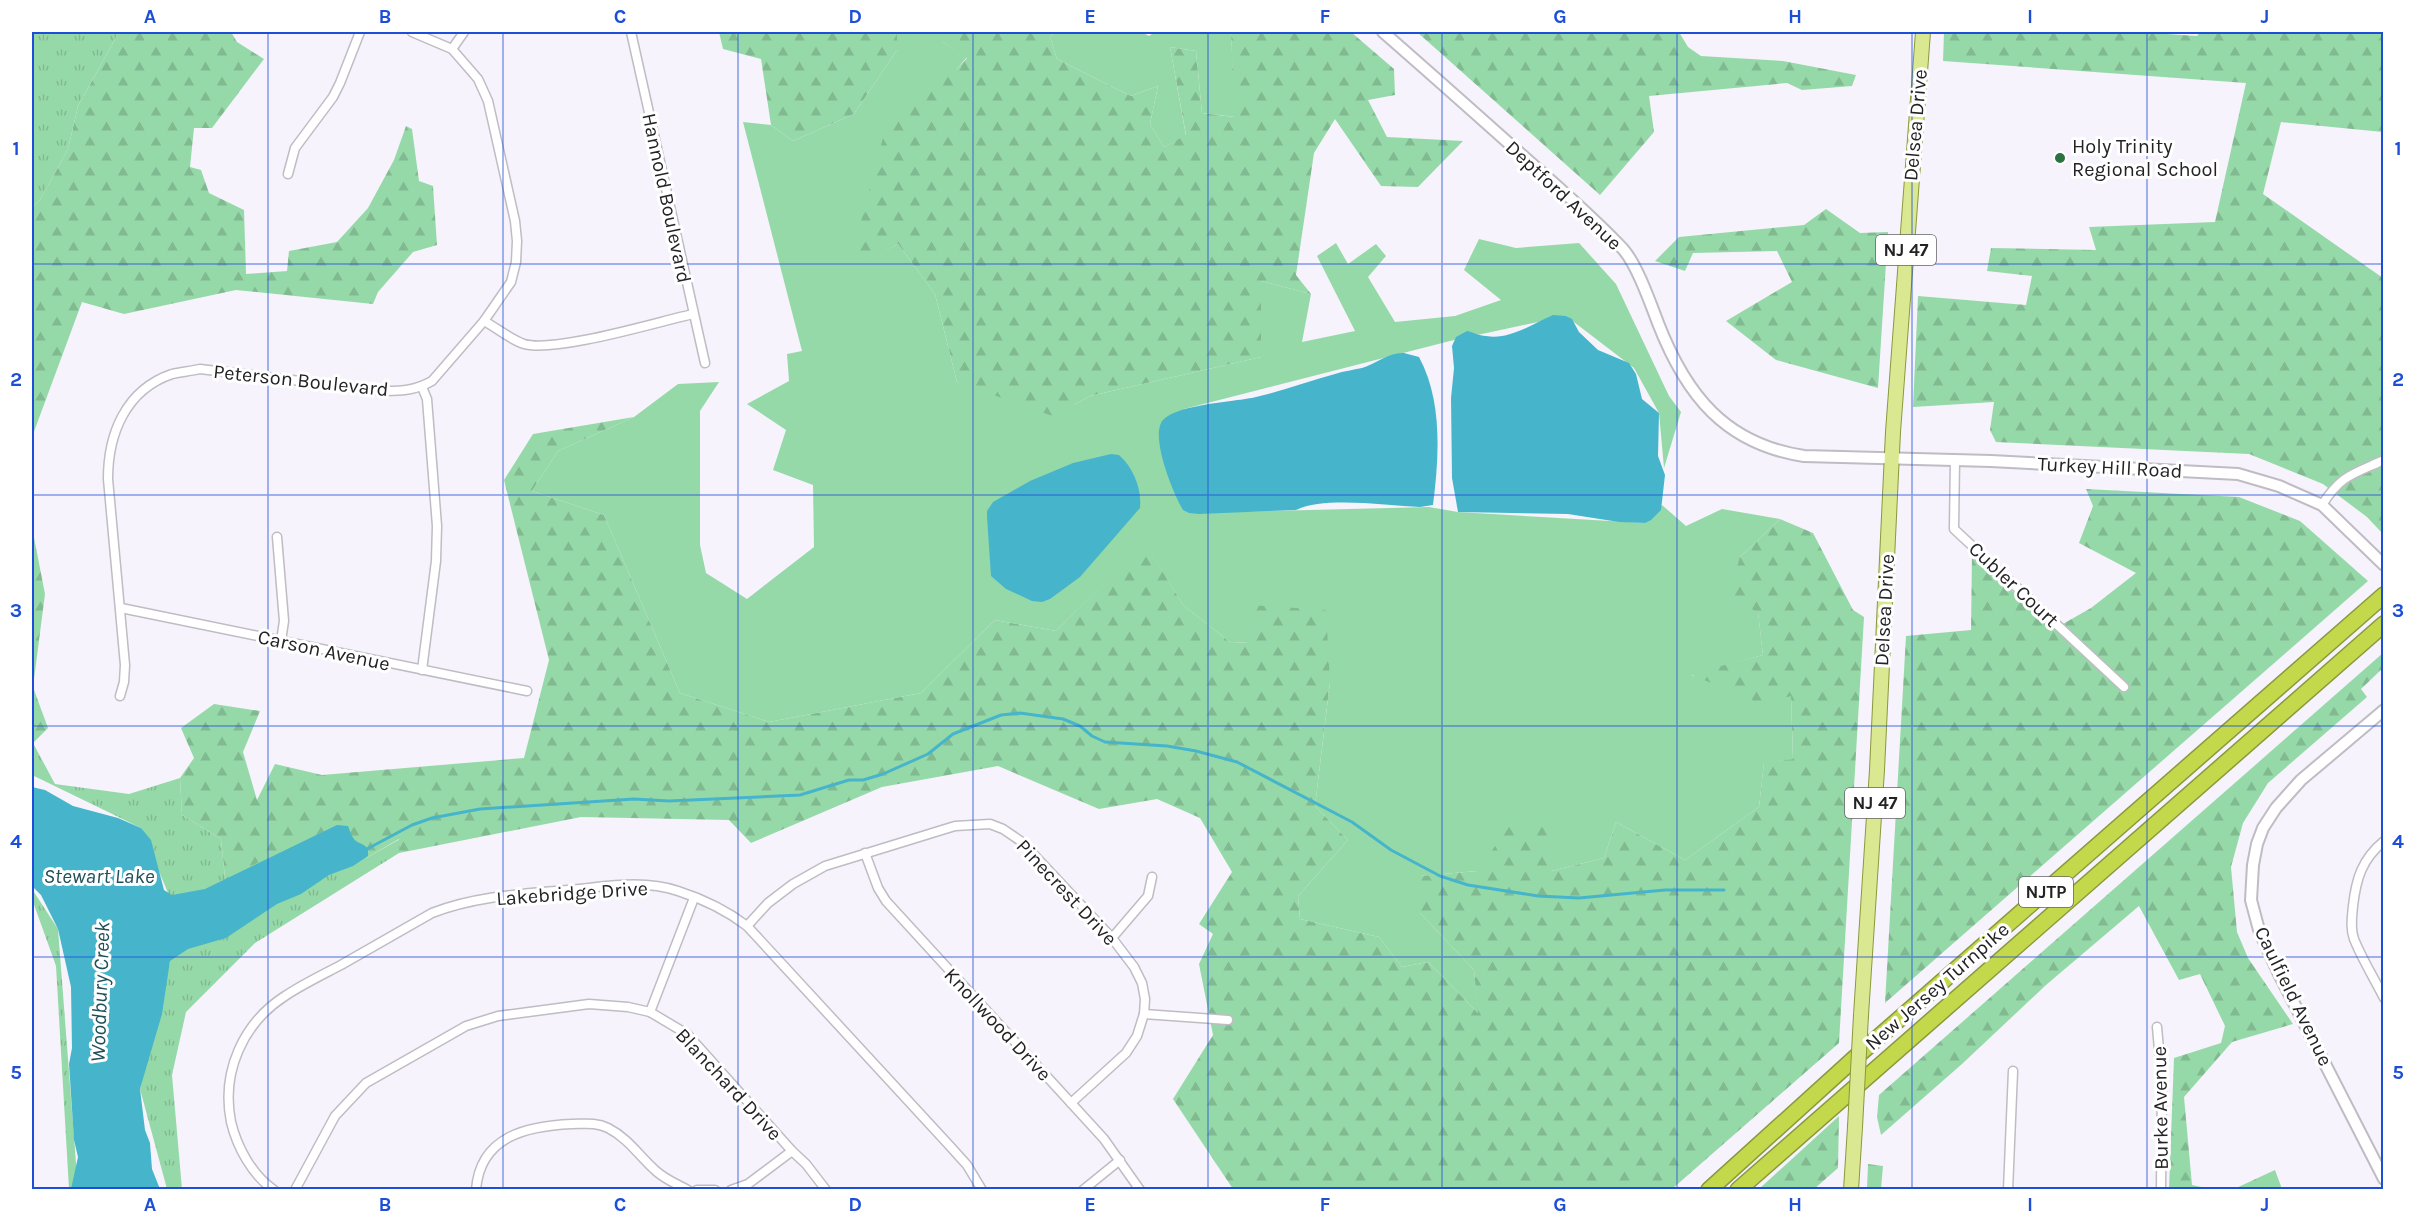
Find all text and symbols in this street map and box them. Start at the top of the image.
text: A [144,5,157,28]
text: B [379,5,391,28]
text: C [614,5,626,28]
text: D [848,5,862,28]
text: E [1084,5,1096,28]
text: F [1320,5,1331,28]
text: G [1553,5,1567,28]
text: H [1788,5,1802,28]
text: I [2027,5,2033,28]
text: J [2261,5,2269,28]
street label: Delsea Drive [1899,68,1932,182]
street label: Hannold Boulevard [637,111,696,285]
place label: Holy Trinity Regional School [2072,135,2218,181]
street label: Deptford Avenue [1501,136,1626,255]
text: 1 [12,137,20,160]
text: 1 [2394,137,2402,160]
marker: Holy Trinity Regional School [2053,151,2067,165]
road number: NJ 47 [1876,235,1936,265]
street label: Peterson Boulevard [212,360,390,401]
text: 2 [10,368,22,391]
text: 2 [2392,368,2404,391]
street label: Turkey Hill Road [2037,452,2183,483]
street label: Cubler Court [1964,537,2064,632]
street label: Delsea Drive [1870,553,1899,667]
text: 3 [10,599,22,622]
text: 3 [2392,599,2404,622]
street label: Carson Avenue [256,625,392,676]
road number: NJ 47 [1845,788,1905,818]
text: 4 [10,830,22,853]
text: 4 [2392,830,2404,853]
street label: Pinecrest Drive [1012,835,1122,950]
water label: Stewart Lake [43,864,155,888]
street label: Lakebridge Drive [496,877,649,910]
road number: NJTP [2019,877,2073,907]
street label: New Jersey Turnpike [1861,918,2014,1055]
water label: Woodbury Creek [86,921,114,1063]
street label: Caulfield Avenue [2250,923,2337,1070]
street label: Knollwood Drive [939,963,1056,1086]
street label: Blanchard Drive [671,1023,787,1145]
street label: Burke Avenue [2148,1046,2173,1170]
text: 5 [10,1061,22,1084]
text: 5 [2392,1061,2404,1084]
text: A [144,1193,157,1216]
text: B [379,1193,391,1216]
text: C [614,1193,626,1216]
text: D [848,1193,862,1216]
text: E [1084,1193,1096,1216]
text: F [1320,1193,1331,1216]
text: G [1553,1193,1567,1216]
text: H [1788,1193,1802,1216]
text: I [2027,1193,2033,1216]
text: J [2261,1193,2269,1216]

